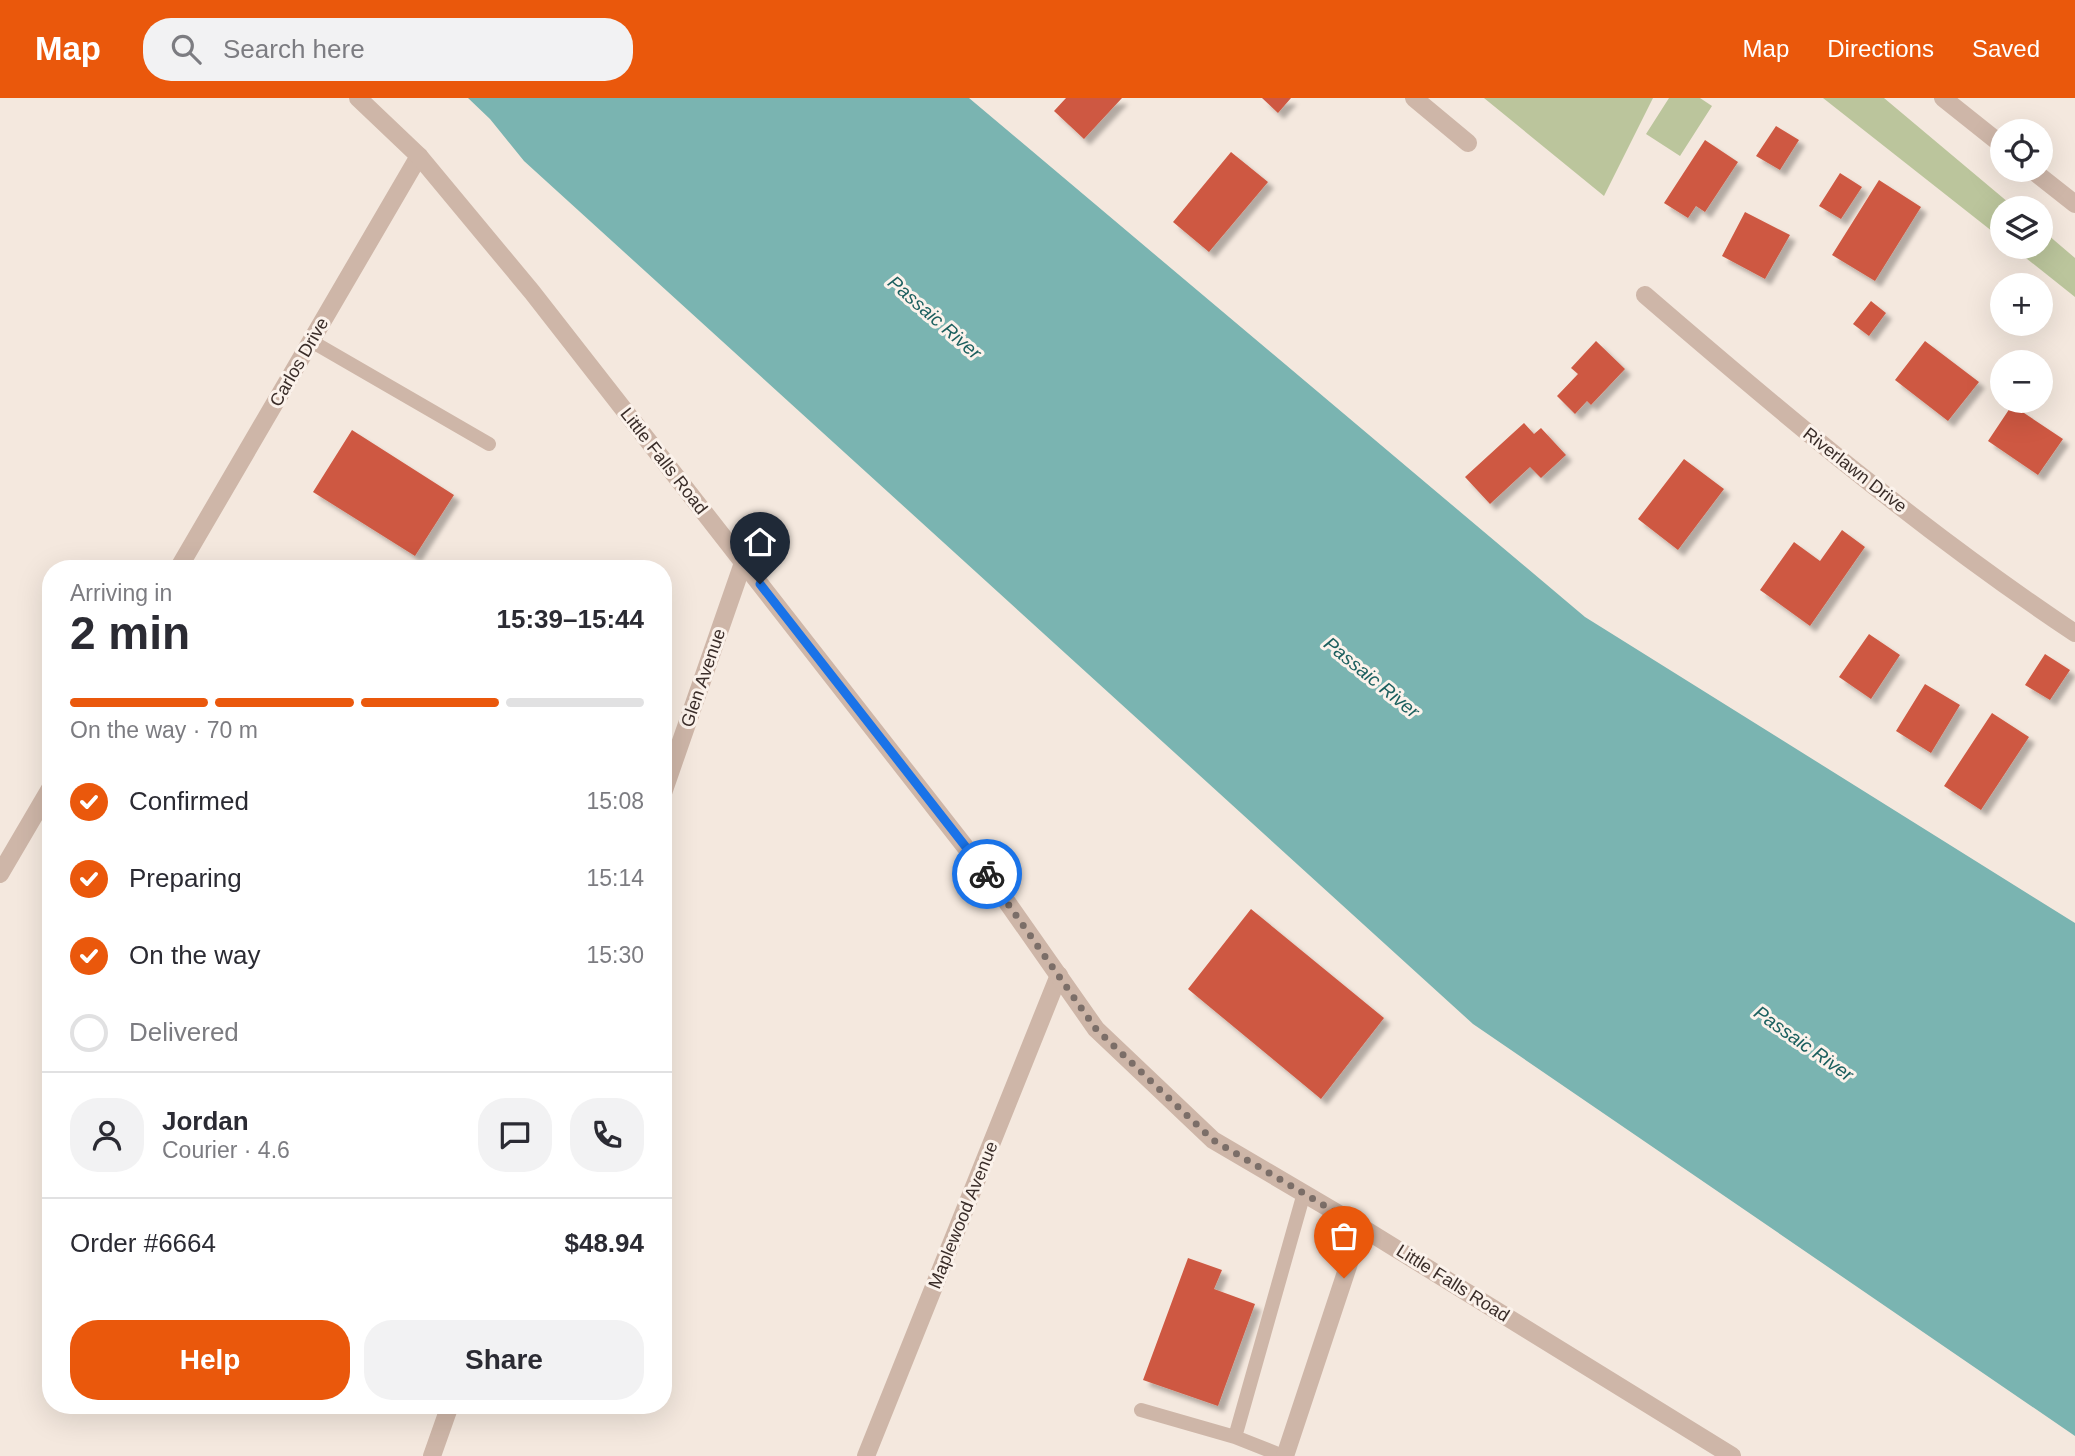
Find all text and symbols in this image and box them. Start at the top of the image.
search box [143,18,633,81]
text: Map [35,30,101,67]
icon: search [167,30,205,68]
text: Search here [223,34,365,64]
text: Map [1743,35,1789,62]
text: Directions [1827,35,1934,62]
text: Saved [1972,35,2040,62]
map controls [1990,119,2053,413]
button: locate [1990,119,2053,182]
button: layers [1990,196,2053,259]
water label: Passaic River [884,271,986,364]
button: + [1990,273,2053,336]
street label: Carlos Drive [266,314,332,410]
button: − [1990,350,2053,413]
street label: Little Falls Road [616,404,712,518]
street label: Riverlawn Drive [1799,423,1911,517]
pin [730,512,790,584]
icon: home [741,523,779,561]
text: Arriving in [70,580,172,606]
text: 15:39–15:44 [497,604,644,634]
text: 2 min [70,607,190,659]
street label: Glen Avenue [677,626,729,730]
water label: Passaic River [1320,633,1424,723]
text: On the way · 70 m [70,717,258,743]
icon: check [70,783,108,821]
text: Confirmed [129,786,249,816]
text: 15:08 [586,788,644,814]
courier [952,839,1022,909]
icon: bike [968,855,1006,893]
icon: check [70,860,108,898]
text: Preparing [129,863,242,893]
text: 15:14 [586,865,644,891]
icon: check [70,937,108,975]
text: On the way [129,940,261,970]
text: 15:30 [586,942,644,968]
water label: Passaic River [1750,1001,1858,1086]
text: Delivered [129,1017,239,1047]
button: person [70,1098,144,1172]
button: chat [478,1098,552,1172]
button: phone [570,1098,644,1172]
text: Jordan [162,1106,249,1136]
text: Courier · 4.6 [162,1137,290,1163]
street label: Maplewood Avenue [924,1139,1002,1291]
pin [1314,1206,1374,1278]
icon: bag [1325,1217,1363,1255]
text: Order #6664 [70,1228,216,1258]
text: $48.94 [564,1228,644,1258]
street label: Little Falls Road [1393,1240,1513,1326]
button: Help [70,1320,350,1400]
button: Share [364,1320,644,1400]

